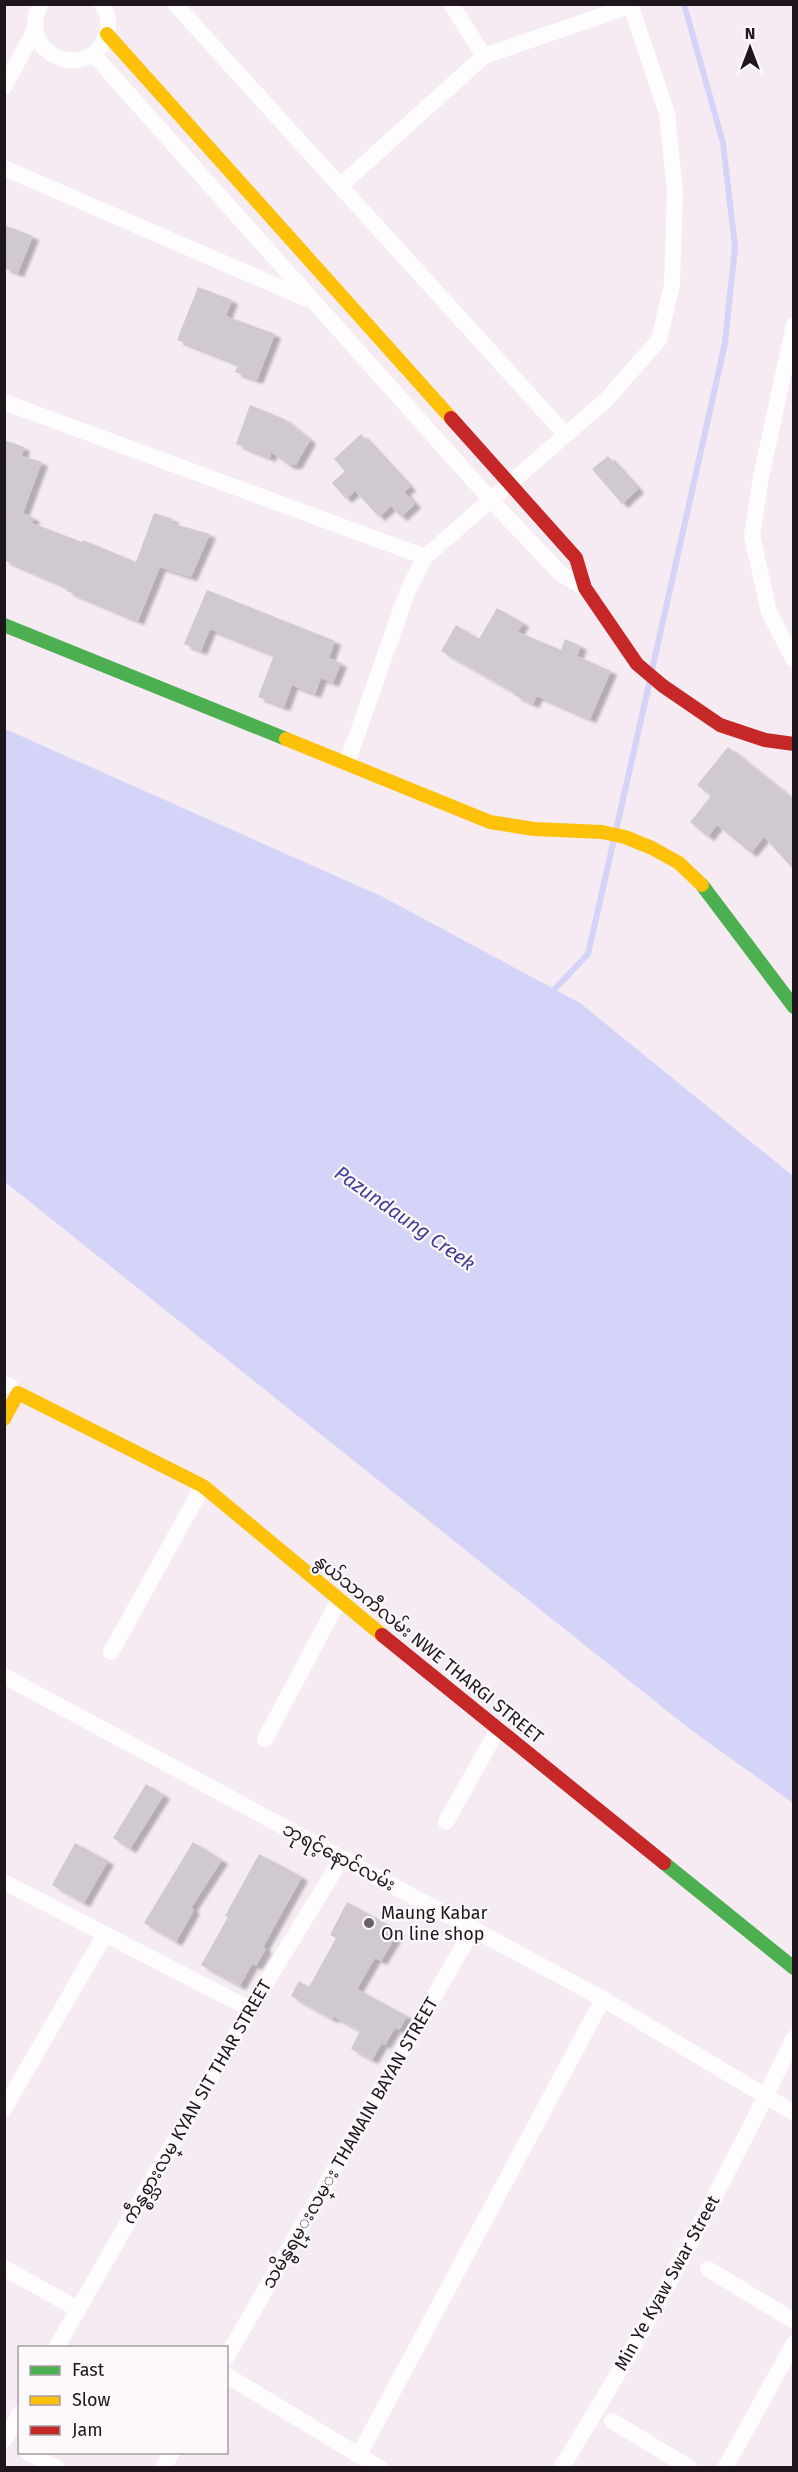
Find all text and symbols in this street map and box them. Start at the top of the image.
north arrow [720,18,780,78]
text: N [745,24,755,43]
water label: Pazundaung Creek [330,1161,480,1276]
street label: နွယ်သာကီလမ်း NWE THARGI STREET [308,1548,550,1752]
street label: ဘုရင့်နောင်လမ်း [277,1816,400,1899]
place label: Maung Kabar On line shop [381,1902,488,1945]
marker: Maung Kabar On line shop [362,1916,376,1930]
street label: ကဵန္စစ္သားလမ္ KYAN SIT THAR STREET [115,1974,280,2230]
street label: သမိန္ဗရမ္းလမ္း THAMAIN BAYAN STREET [255,1991,447,2295]
street label: Min Ye Kyaw Swar Street [610,2191,725,2375]
legend [18,2346,228,2454]
text: Fast [72,2359,105,2381]
text: Slow [72,2389,111,2411]
text: Jam [72,2419,103,2441]

